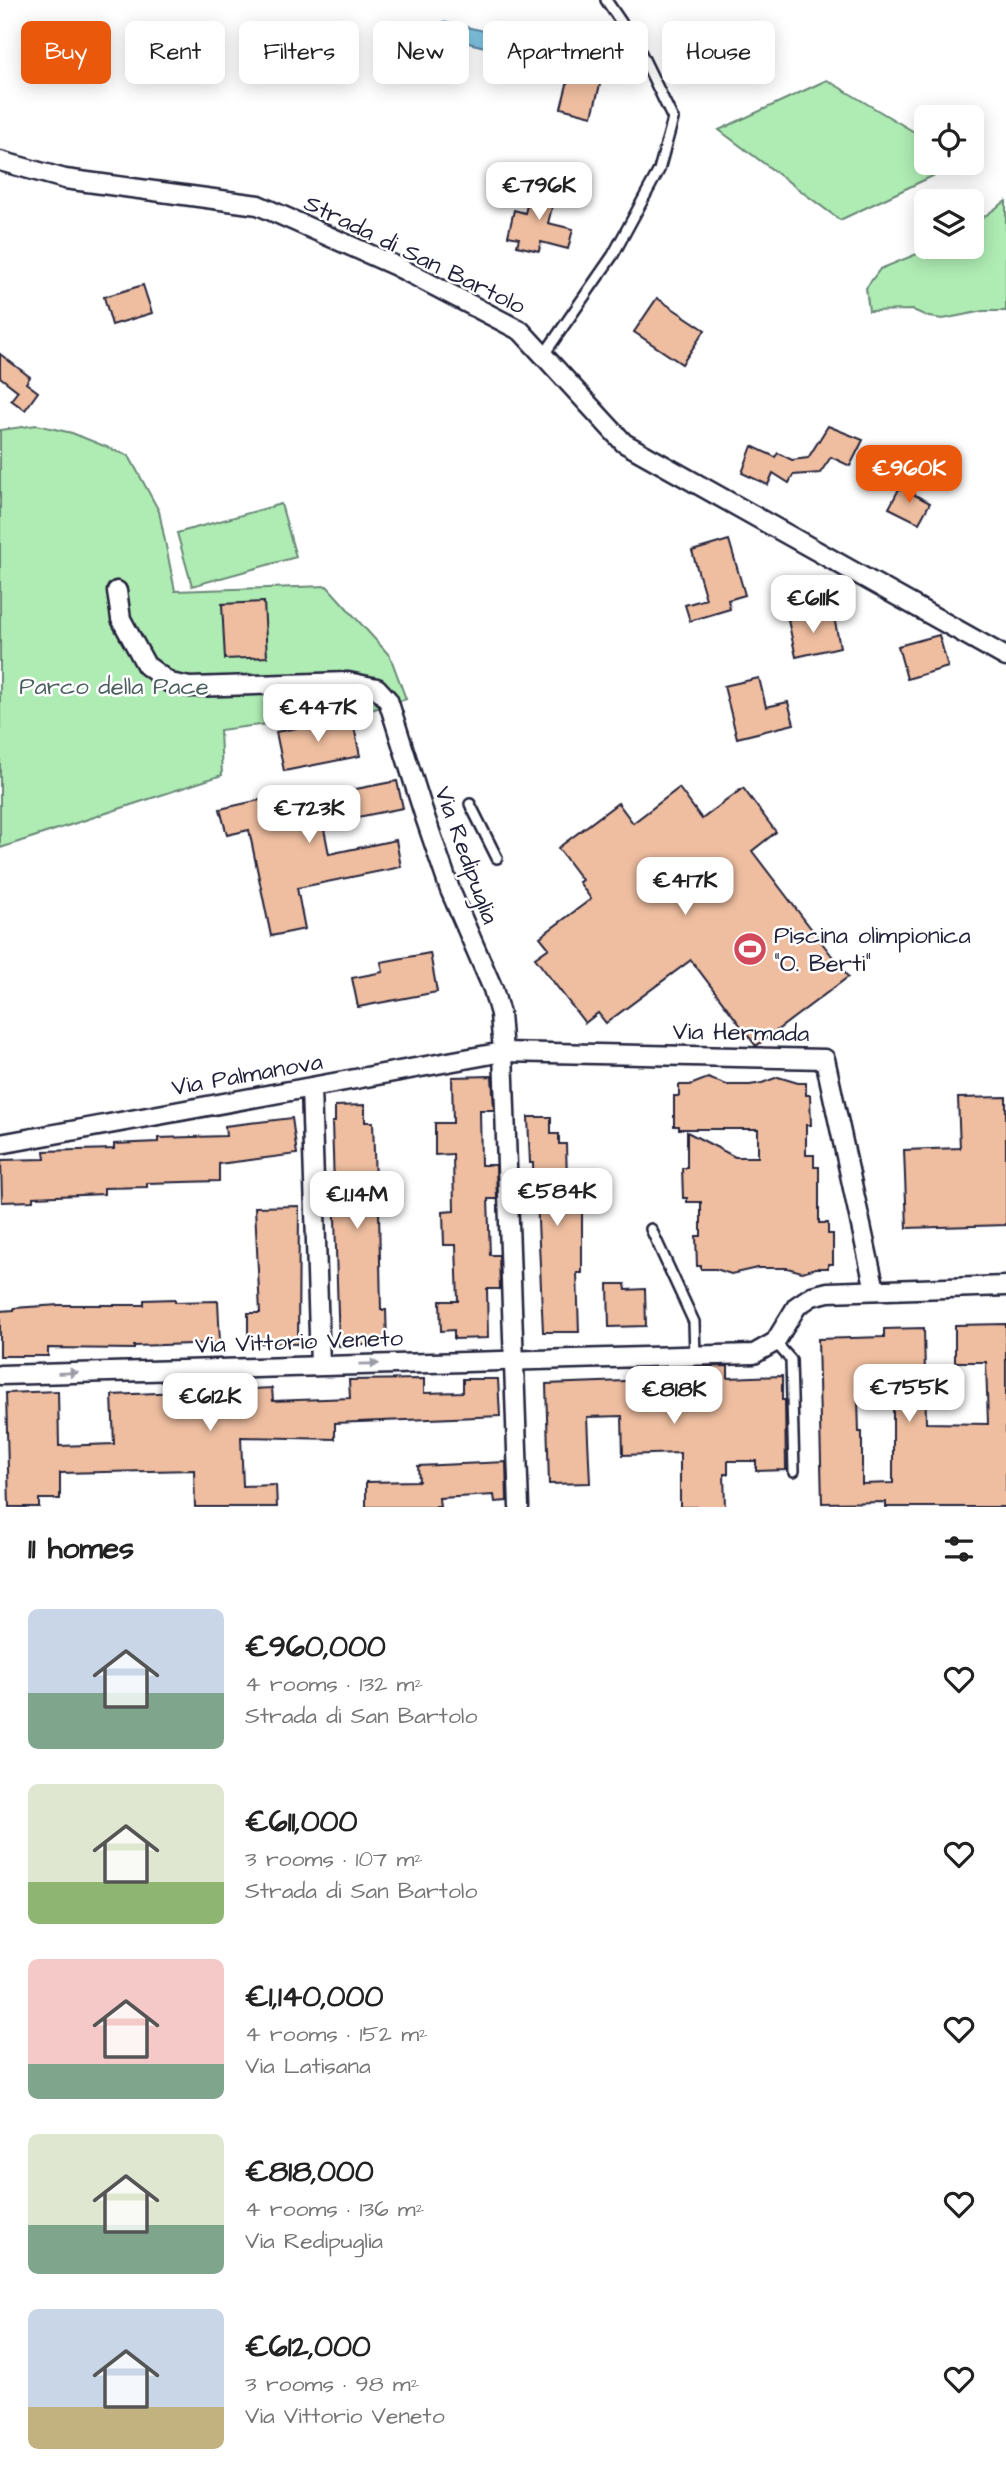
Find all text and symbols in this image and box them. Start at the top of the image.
chip: Buy [21,21,111,84]
chip: Rent [125,21,225,84]
chip: Filters [239,21,359,84]
chip: New [373,21,469,84]
chip: Apartment [483,21,648,84]
chip: House [662,21,775,84]
map controls [914,105,984,259]
button: locate [914,105,984,175]
pin: €796K [490,162,588,222]
text: €796K [502,169,576,201]
street label: Strada di San Bartolo [298,186,531,324]
button: layers [914,189,984,259]
pin: €960K [860,446,958,505]
text: €960K [872,452,946,484]
pin: €611K [764,576,862,635]
text: €611K [787,582,839,614]
park label: Parco della Pace [19,670,209,704]
pin: €447K [269,684,367,744]
text: €447K [279,691,357,723]
street label: Via Redipuglia [425,782,507,929]
pin: €723K [260,786,358,845]
text: €723K [273,792,345,824]
pin: €417K [636,858,734,917]
text: €417K [653,864,717,896]
place label: Piscina olimpionica "O. Berti" [774,919,971,981]
sports icon: Piscina olimpionica "O. Berti" [731,930,769,968]
street label: Via Hermada [672,1015,810,1051]
street label: Via Palmanova [169,1045,325,1105]
pin: €584K [508,1168,606,1228]
pin: €1.14M [300,1172,414,1231]
text: €584K [517,1175,597,1207]
text: €1.14M [326,1178,388,1210]
street label: Via Vittorio Veneto [194,1321,404,1363]
one-way arrow [358,1358,380,1369]
pin: €755K [860,1364,958,1424]
pin: €818K [625,1366,723,1426]
one-way arrow [57,1367,79,1378]
text: €755K [870,1371,948,1403]
text: €818K [642,1373,706,1405]
pin: €612K [161,1374,259,1433]
text: €612K [179,1380,241,1412]
text: 11 homes [28,1528,134,1570]
icon: filters [940,1530,978,1568]
text: €960,000 [245,1626,386,1668]
icon: home [84,1637,168,1721]
icon: heart [940,1660,978,1698]
text: 4 rooms · 132 m² [245,1668,423,1700]
text: Strada di San Bartolo [245,1700,477,1732]
text: €611,000 [245,1801,357,1843]
icon: home [84,1812,168,1896]
icon: heart [940,1835,978,1873]
text: 3 rooms · 107 m² [245,1843,423,1875]
text: Strada di San Bartolo [245,1875,477,1907]
text: €1,140,000 [245,1976,383,2018]
icon: home [84,1987,168,2071]
icon: heart [940,2010,978,2048]
text: 4 rooms · 152 m² [245,2018,428,2050]
text: Via Latisana [245,2050,371,2082]
text: €818,000 [245,2151,374,2193]
icon: home [84,2162,168,2246]
icon: heart [940,2185,978,2223]
text: 4 rooms · 136 m² [245,2193,424,2225]
text: Via Redipuglia [245,2225,383,2257]
text: €612,000 [245,2326,371,2368]
icon: home [84,2337,168,2421]
icon: heart [940,2360,978,2398]
text: 3 rooms · 98 m² [245,2368,419,2400]
text: Via Vittorio Veneto [245,2400,445,2432]

